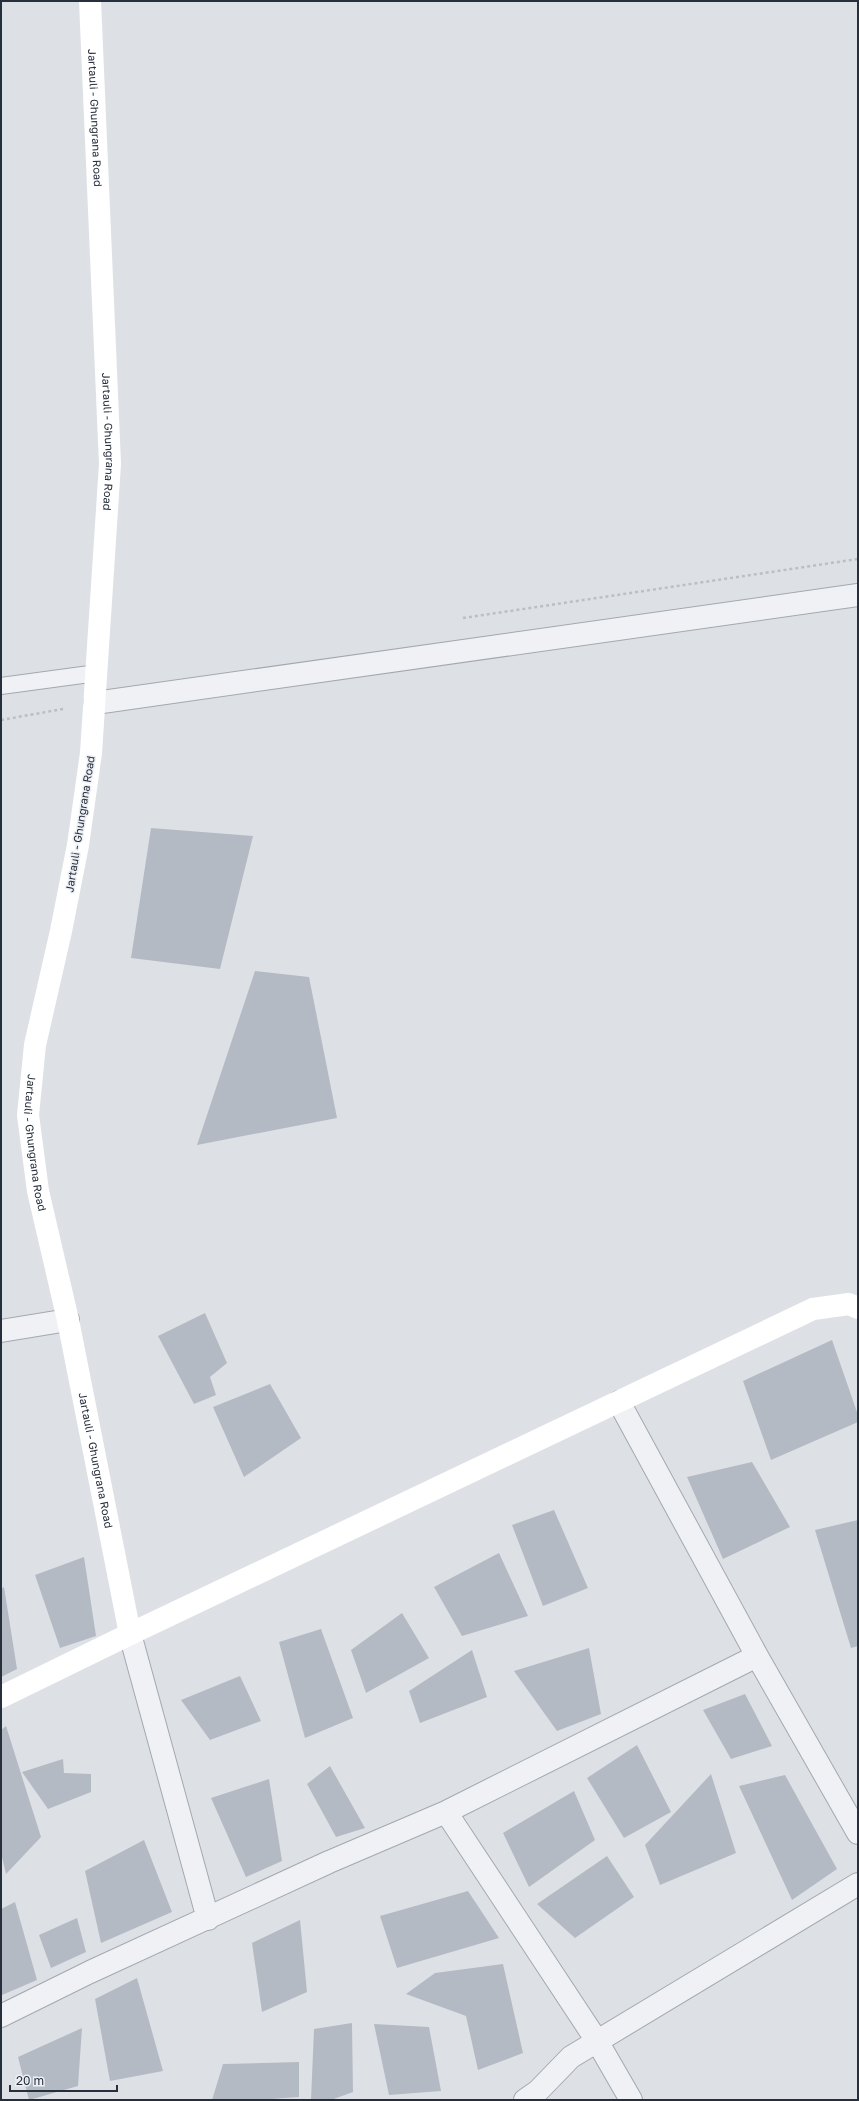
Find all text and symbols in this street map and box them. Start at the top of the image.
street label: Jartauli - Ghungrana Road [86,49,105,187]
street label: Jartauli - Ghungrana Road [100,372,117,511]
street label: Jartauli - Ghungrana Road [62,755,97,893]
street label: Jartauli - Ghungrana Road [22,1074,49,1212]
street label: Jartauli - Ghungrana Road [76,1391,116,1529]
scale bar [10,2067,117,2093]
text: 20 m [16,2073,44,2088]

